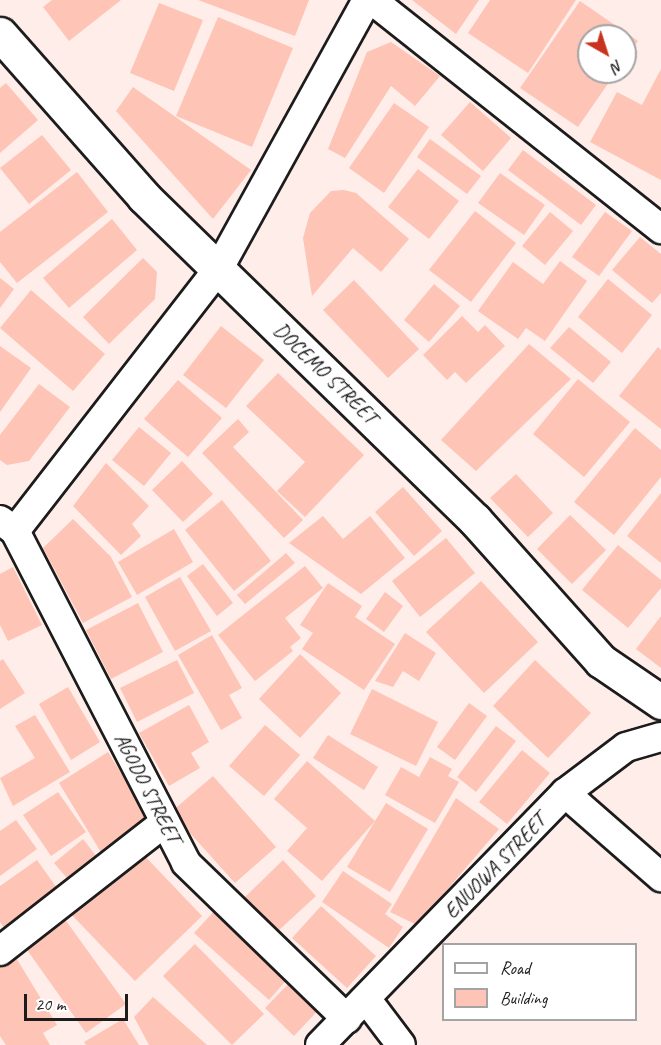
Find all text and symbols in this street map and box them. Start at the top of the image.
north arrow [577,24,637,84]
text: N [607,56,627,77]
street label: DOCEMO STREET [269,317,383,429]
street label: AGODO STREET [109,729,187,847]
street label: ENUOWA STREET [439,808,551,924]
legend [442,943,637,1021]
text: Road [500,957,530,979]
scale bar [27,982,130,1020]
text: Building [500,987,547,1009]
text: 20 m [35,993,66,1015]

